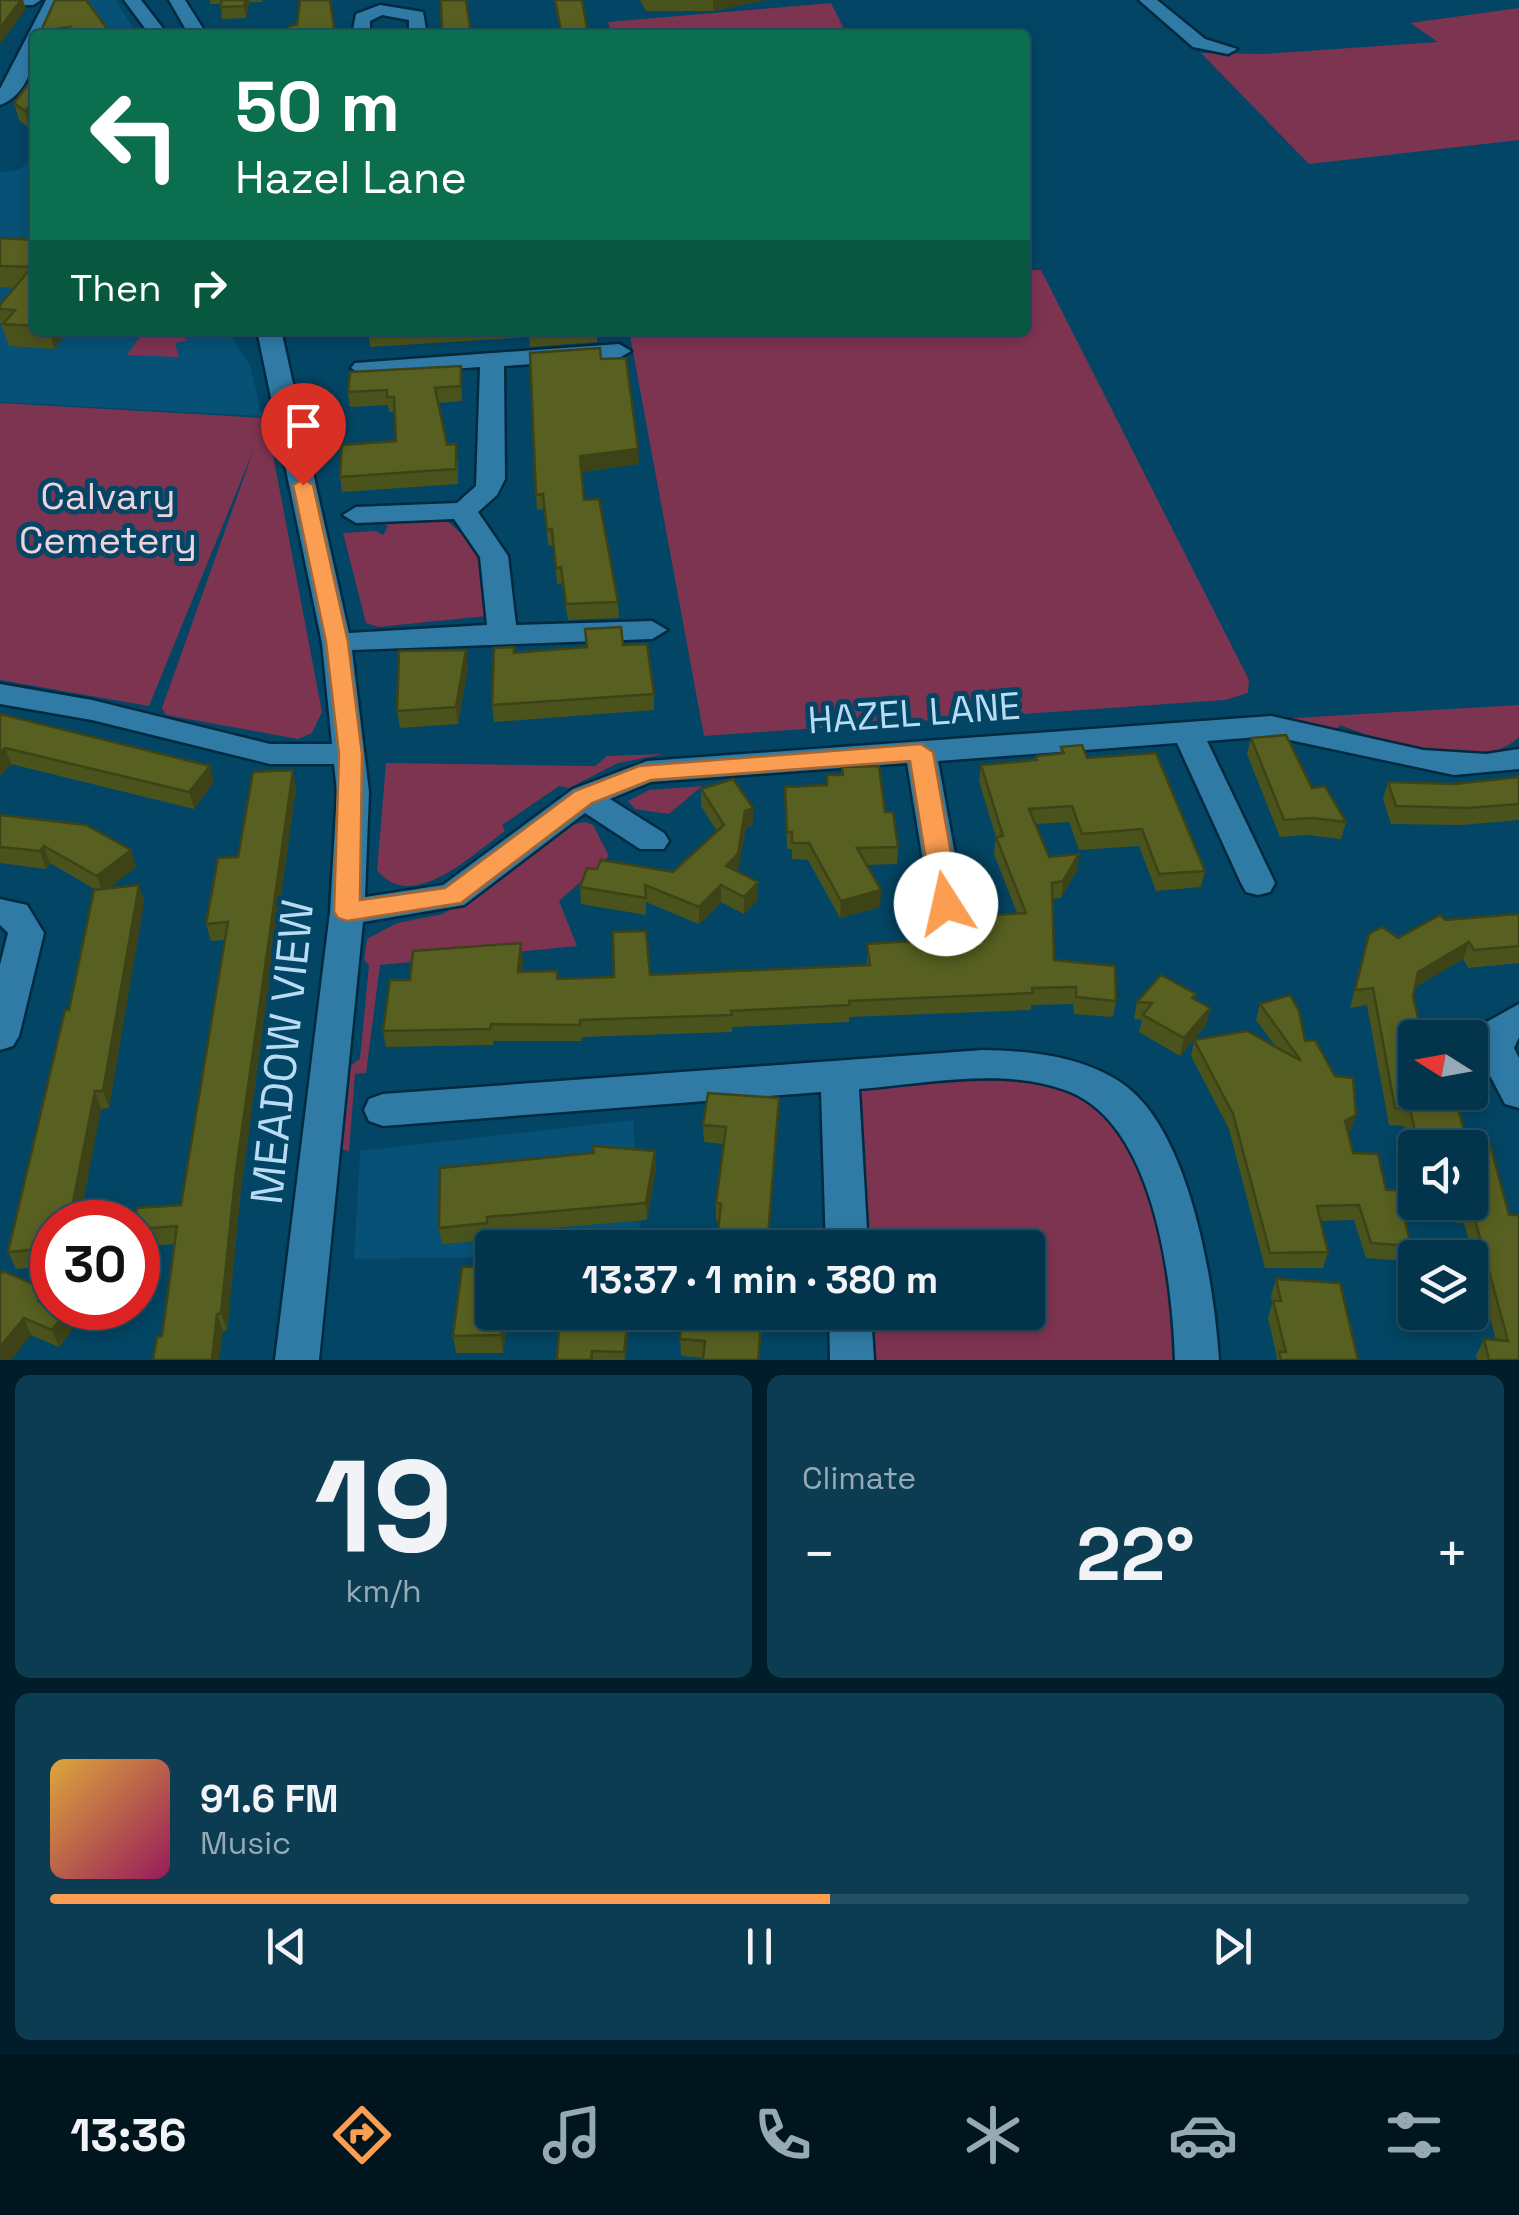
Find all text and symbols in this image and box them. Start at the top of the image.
text: 50 m [235,62,400,151]
icon: left [70,70,200,200]
text: Hazel Lane [235,149,467,206]
icon: right [181,260,236,315]
text: Then [70,264,161,312]
pin [261,383,346,486]
icon: arrive [276,398,331,453]
park label: Calvary Cemetery [19,472,197,564]
street label: HAZEL LANE [806,682,1022,744]
position arrow [894,852,998,956]
street label: MEADOW VIEW [238,897,326,1207]
north arrow [1398,1020,1488,1110]
map controls [1398,1020,1488,1330]
button: sound [1398,1130,1488,1220]
speed limit sign: 30 [30,1200,160,1330]
button: layers [1398,1240,1488,1330]
text: 13:37 · 1 min · 380 m [582,1256,938,1304]
text: 19 [314,1423,453,1589]
text: Climate [802,1458,916,1498]
text: 22° [1076,1506,1195,1602]
text: − [802,1519,836,1589]
text: + [1435,1519,1469,1589]
text: km/h [345,1571,422,1611]
text: 91.6 FM [200,1775,339,1823]
text: Music [200,1823,291,1863]
icon: previous [259,1919,314,1974]
icon: pause [732,1919,787,1974]
icon: next [1205,1919,1260,1974]
icon: directions [327,2100,397,2170]
icon: music [537,2100,607,2170]
icon: phone [748,2100,818,2170]
icon: climate [958,2100,1028,2170]
icon: car [1168,2100,1238,2170]
icon: filters [1379,2100,1449,2170]
text: 13:36 [70,2107,186,2164]

